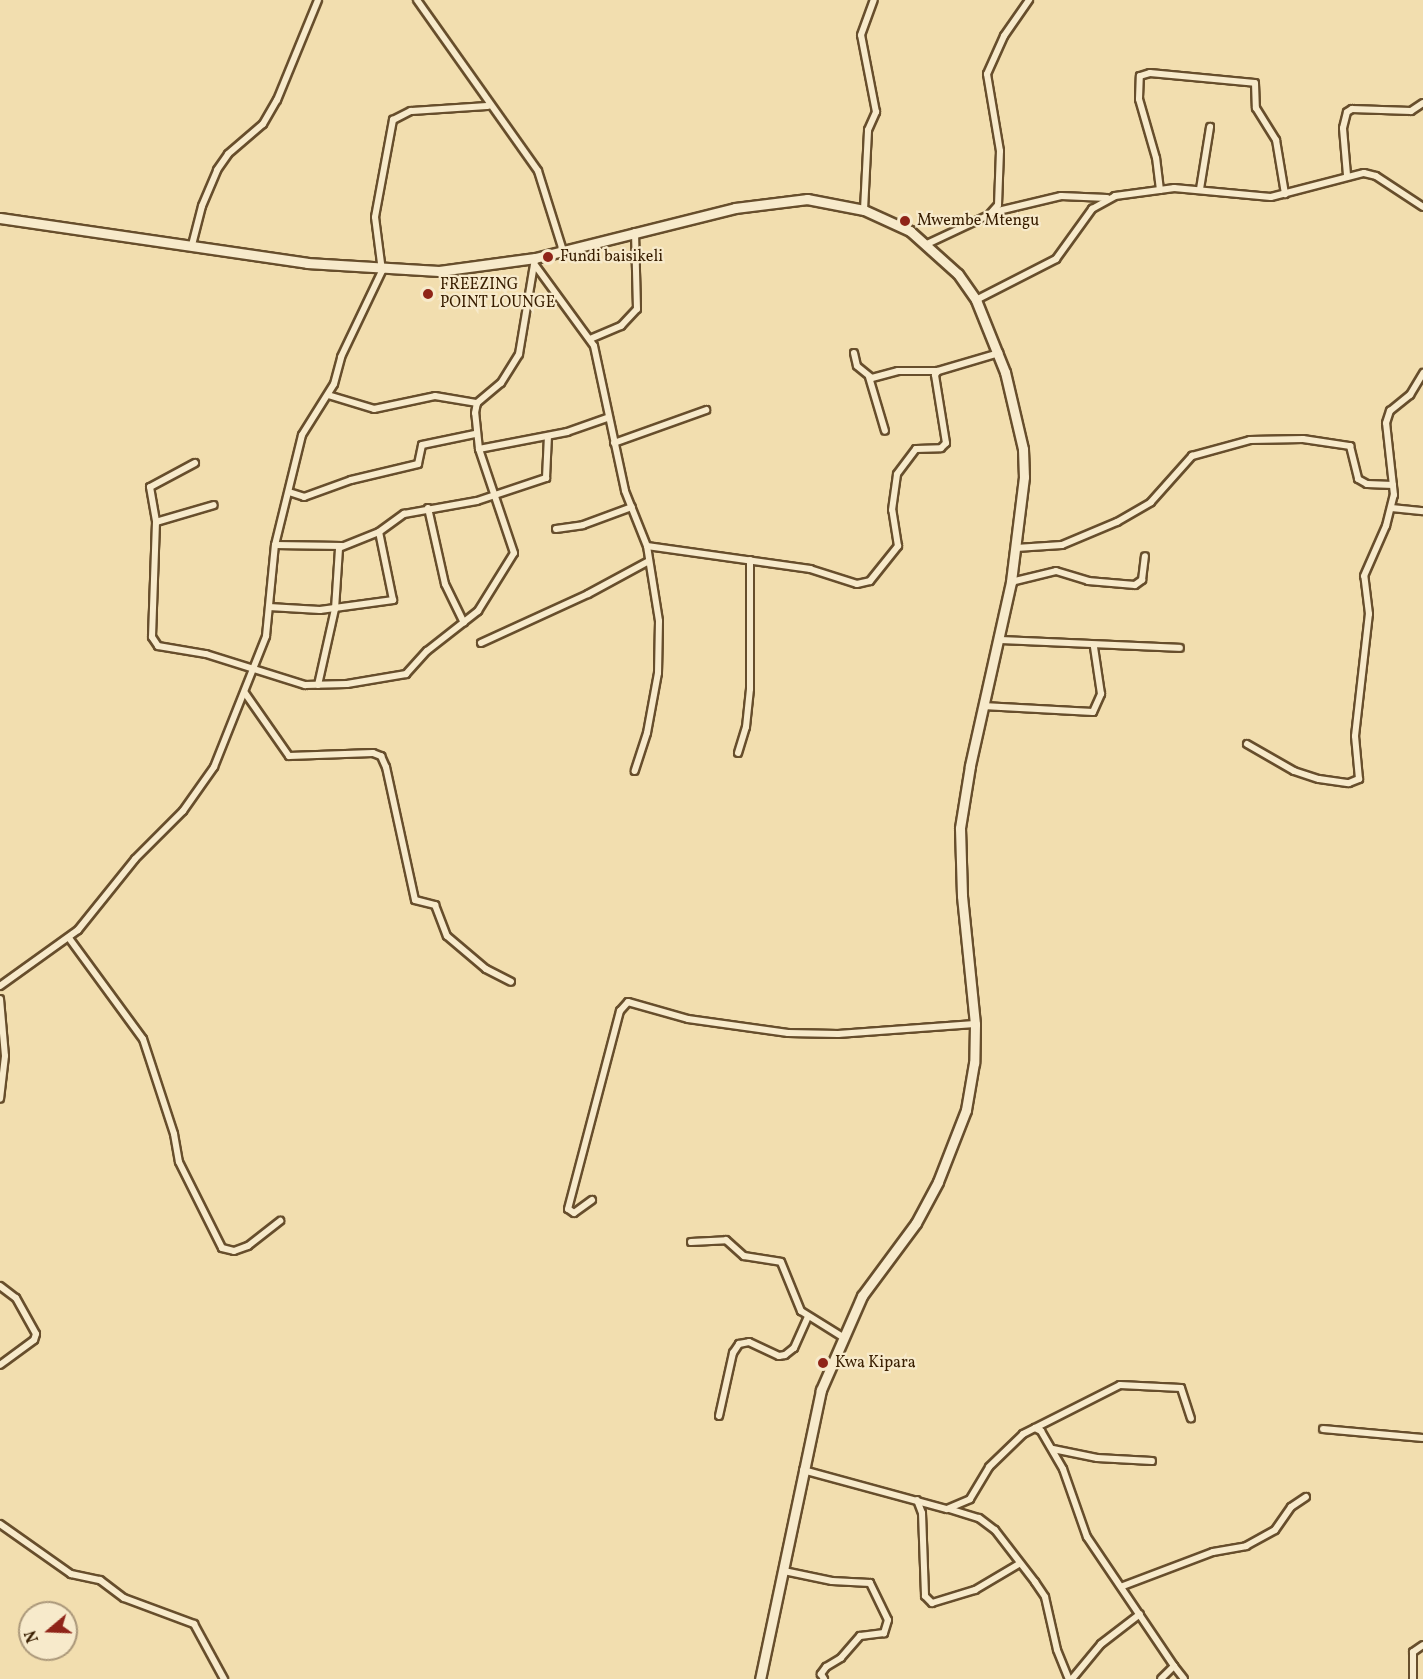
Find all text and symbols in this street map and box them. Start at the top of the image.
place label: Mwembe Mtengu [917,211,1039,231]
marker: Mwembe Mtengu [898,214,912,228]
place label: Fundi baisikeli [560,247,663,267]
marker: Fundi baisikeli [541,250,555,264]
place label: FREEZING POINT LOUNGE [440,275,556,313]
marker: FREEZING POINT LOUNGE [421,287,435,301]
place label: Kwa Kipara [835,1353,916,1373]
marker: Kwa Kipara [816,1356,830,1370]
north arrow [18,1601,78,1661]
text: N [21,1627,45,1645]

